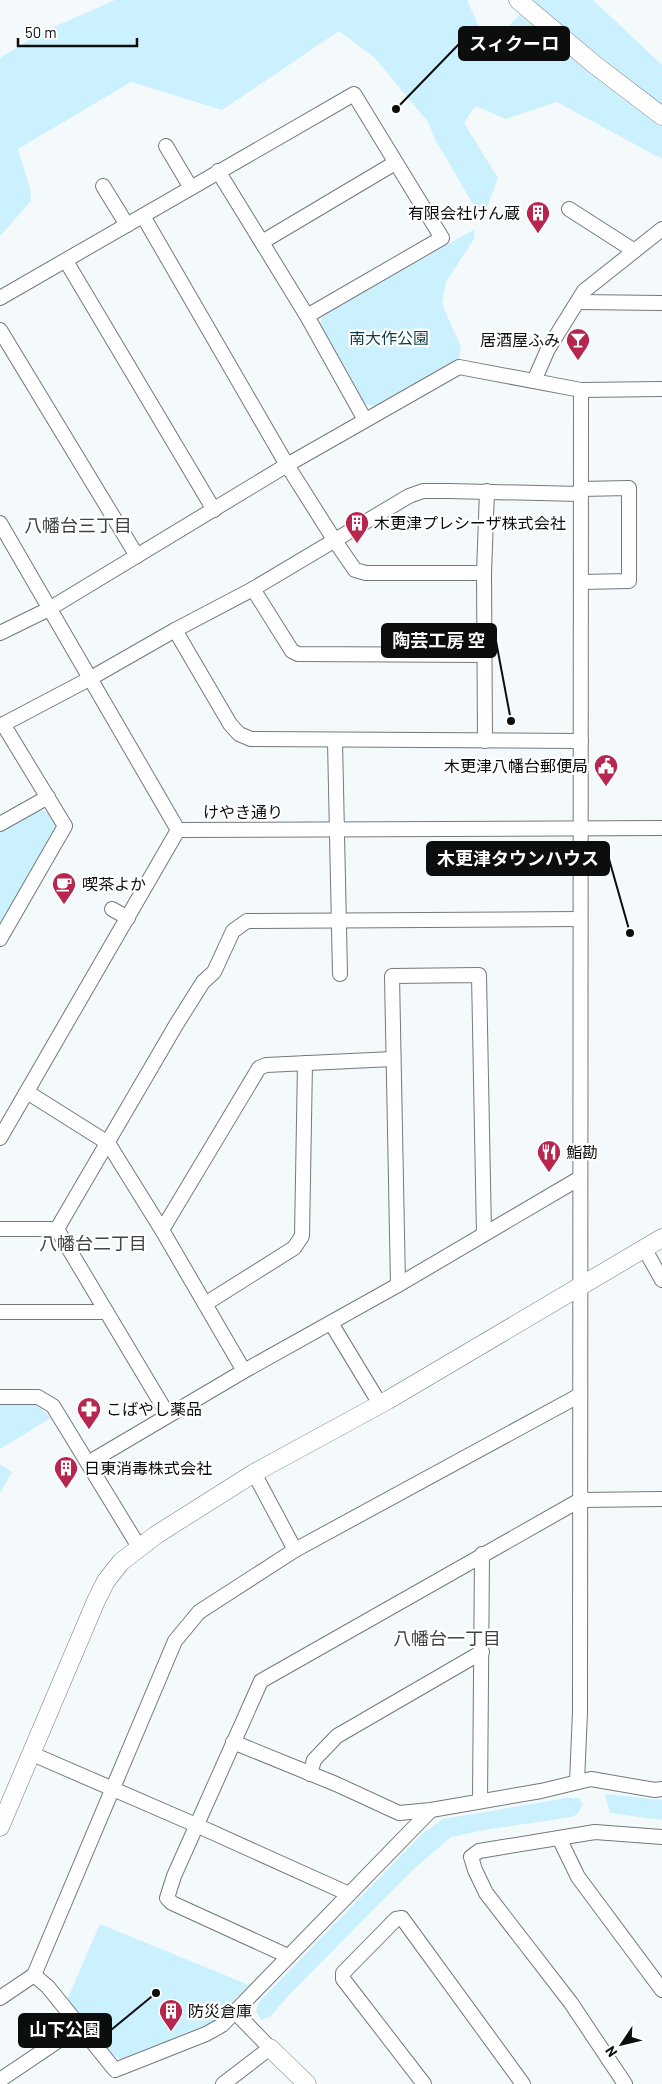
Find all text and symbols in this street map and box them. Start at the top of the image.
scale bar [18,15,136,47]
text: 50 m [25,23,57,41]
callout: スィクーロ [459,27,569,60]
text: スィクーロ [469,32,559,54]
building icon: 有限会社けん蔵 [525,200,551,234]
place label: 有限会社けん蔵 [408,203,520,222]
bar icon: 居酒屋ふみ [565,327,591,361]
park label: 南大作公園 [349,328,429,347]
place label: 居酒屋ふみ [480,330,560,349]
building icon: 木更津プレシーザ株式会社 [344,510,370,544]
place label: 木更津プレシーザ株式会社 [374,513,566,532]
district label: 八幡台三丁目 [24,514,132,536]
callout: 陶芸工房 空 [382,624,496,657]
text: 陶芸工房 空 [392,629,486,651]
public building icon: 木更津八幡台郵便局 [593,753,619,787]
place label: 木更津八幡台郵便局 [444,756,588,775]
street label: けやき通り [203,802,283,821]
callout: 木更津タウンハウス [427,842,609,875]
text: 木更津タウンハウス [437,847,599,869]
cafe icon: 喫茶よか [51,871,77,905]
place label: 喫茶よか [82,874,146,893]
restaurant icon: 鮨勘 [536,1139,562,1173]
place label: 鮨勘 [566,1142,598,1161]
district label: 八幡台二丁目 [39,1232,147,1254]
pharmacy icon: こばやし薬品 [76,1396,102,1430]
place label: こばやし薬品 [106,1399,202,1418]
building icon: 日東消毒株式会社 [53,1455,79,1489]
place label: 日東消毒株式会社 [84,1458,212,1477]
district label: 八幡台一丁目 [393,1627,501,1649]
building icon: 防災倉庫 [158,1998,184,2032]
place label: 防災倉庫 [188,2001,252,2020]
callout: 山下公園 [19,2014,111,2047]
text: 山下公園 [29,2018,101,2040]
north arrow [597,2019,647,2069]
text: N [601,2043,621,2060]

